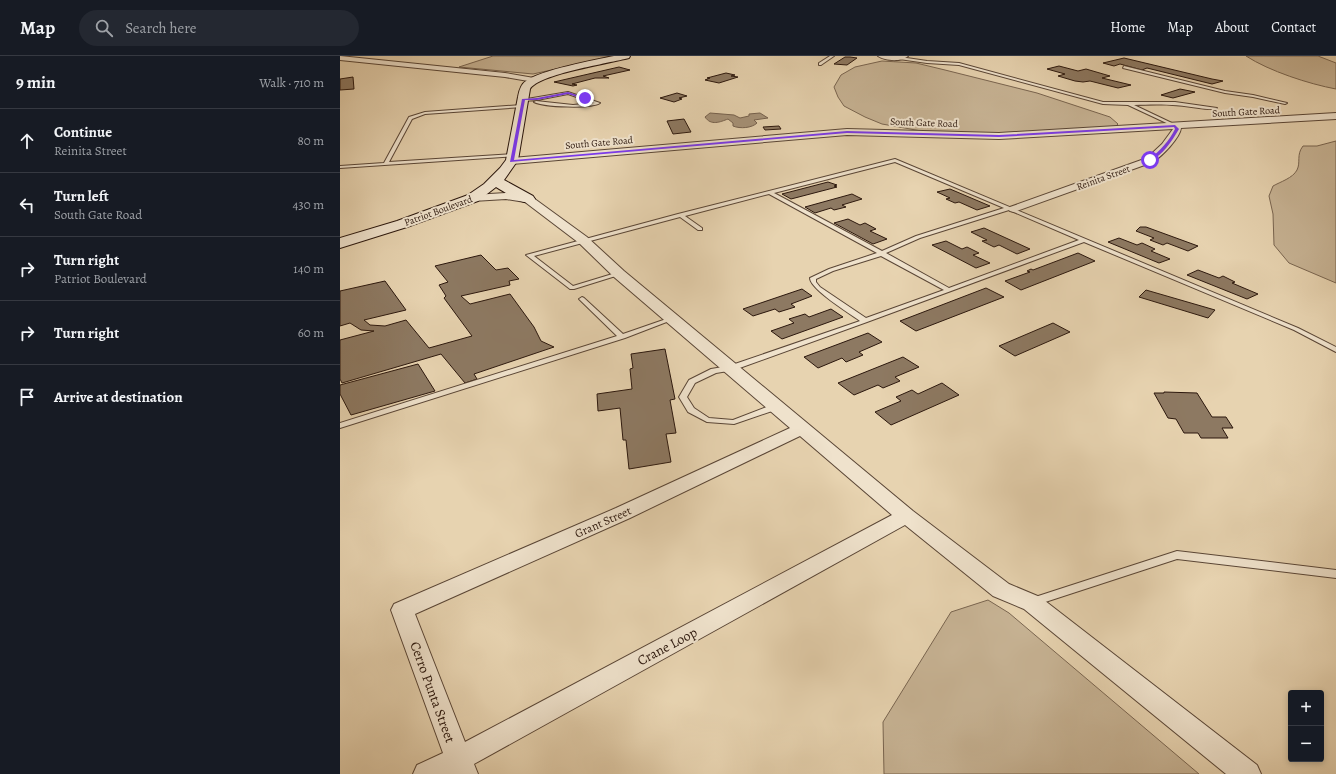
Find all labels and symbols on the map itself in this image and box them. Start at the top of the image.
route end [576,89,594,107]
street label: South Gate Road [1212,103,1281,120]
street label: South Gate Road [890,115,959,130]
street label: South Gate Road [565,133,634,152]
route start [1141,151,1159,169]
street label: Reinita Street [1075,162,1132,193]
street label: Patriot Boulevard [402,192,475,229]
street label: Grant Street [572,502,634,542]
street label: Crane Loop [634,623,701,670]
street label: Cerro Punta Street [405,639,460,746]

